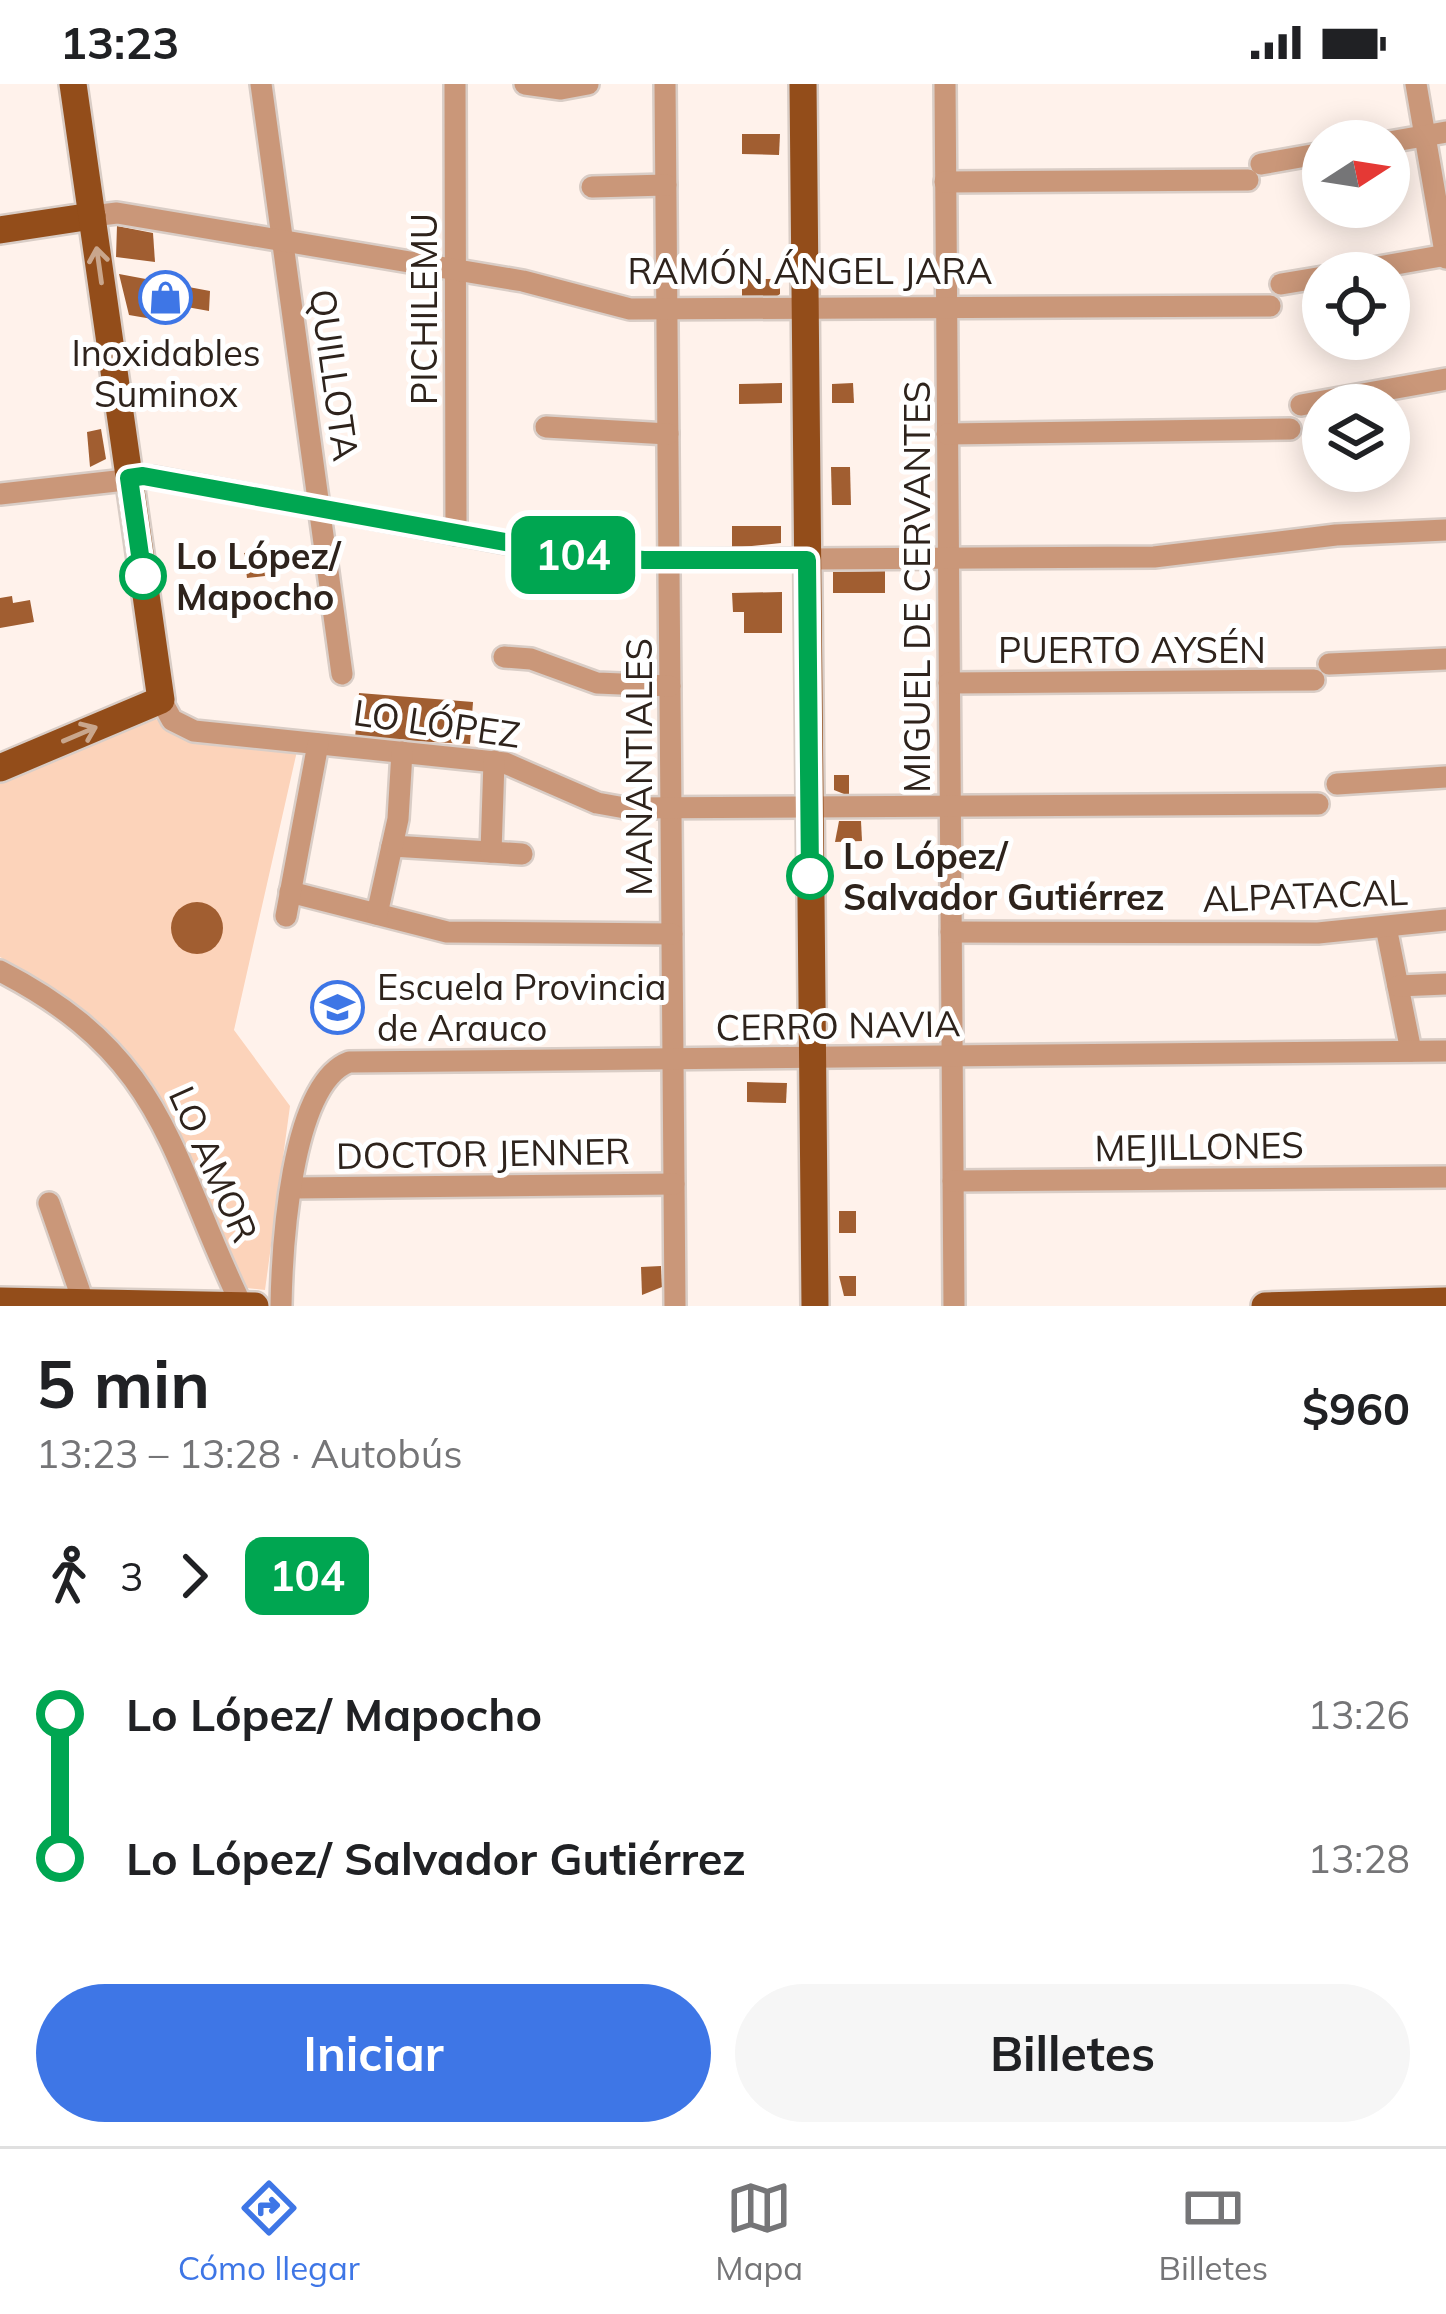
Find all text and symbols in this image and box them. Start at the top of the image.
text: 13:23 [60,14,179,70]
north arrow [1302,120,1410,228]
map controls [1302,120,1410,492]
street label: PICHILEMU [401,213,446,405]
one-way arrow [87,246,110,285]
street label: RAMÓN ÁNGEL JARA [627,248,993,293]
button: locate [1302,252,1410,360]
shop icon: Inoxidables Suminox [138,269,194,325]
street label: QUILLOTA [301,286,369,464]
place label: Inoxidables Suminox [71,330,261,416]
street label: MIGUEL DE CERVANTES [894,381,939,793]
button: layers [1302,384,1410,492]
line badge: 104 [504,516,642,594]
text: 104 [535,528,611,581]
place label: Lo López/ Mapocho [176,533,342,619]
marker: Lo López/ Mapocho [121,554,165,598]
street label: PUERTO AYSÉN [998,627,1266,672]
street label: MANANTIALES [616,638,661,896]
street label: LO LÓPEZ [351,689,523,757]
one-way arrow [62,722,98,744]
place label: Lo López/ Salvador Gutiérrez [843,833,1164,919]
marker: Lo López/ Salvador Gutiérrez [788,854,832,898]
street label: ALPATACAL [1201,869,1409,921]
place label: Escuela Provincia de Arauco [377,964,666,1050]
school or university icon: Escuela Provincia de Arauco [310,979,366,1035]
street label: CERRO NAVIA [715,1000,961,1050]
street label: LO AMOR [160,1079,268,1249]
street label: MEJILLONES [1094,1122,1304,1170]
street label: DOCTOR JENNER [336,1128,630,1178]
text: 5 min [36,1342,210,1425]
text: $960 [1302,1380,1410,1436]
text: 13:23 – 13:28 · Autobús [36,1429,463,1478]
icon: walk [36,1543,102,1609]
icon: forward [161,1543,227,1609]
text: 104 [269,1549,345,1602]
text: 3 [120,1552,143,1601]
text: Lo López/ Mapocho [126,1686,542,1742]
text: 13:26 [1308,1690,1410,1739]
text: Lo López/ Salvador Gutiérrez [126,1830,746,1886]
text: 13:28 [1308,1834,1410,1883]
button: Iniciar [36,1984,711,2122]
button: Billetes [735,1984,1410,2122]
tab: Cómo llegar [178,2175,360,2288]
tab: Mapa [715,2175,803,2288]
tab: Billetes [1159,2175,1268,2288]

